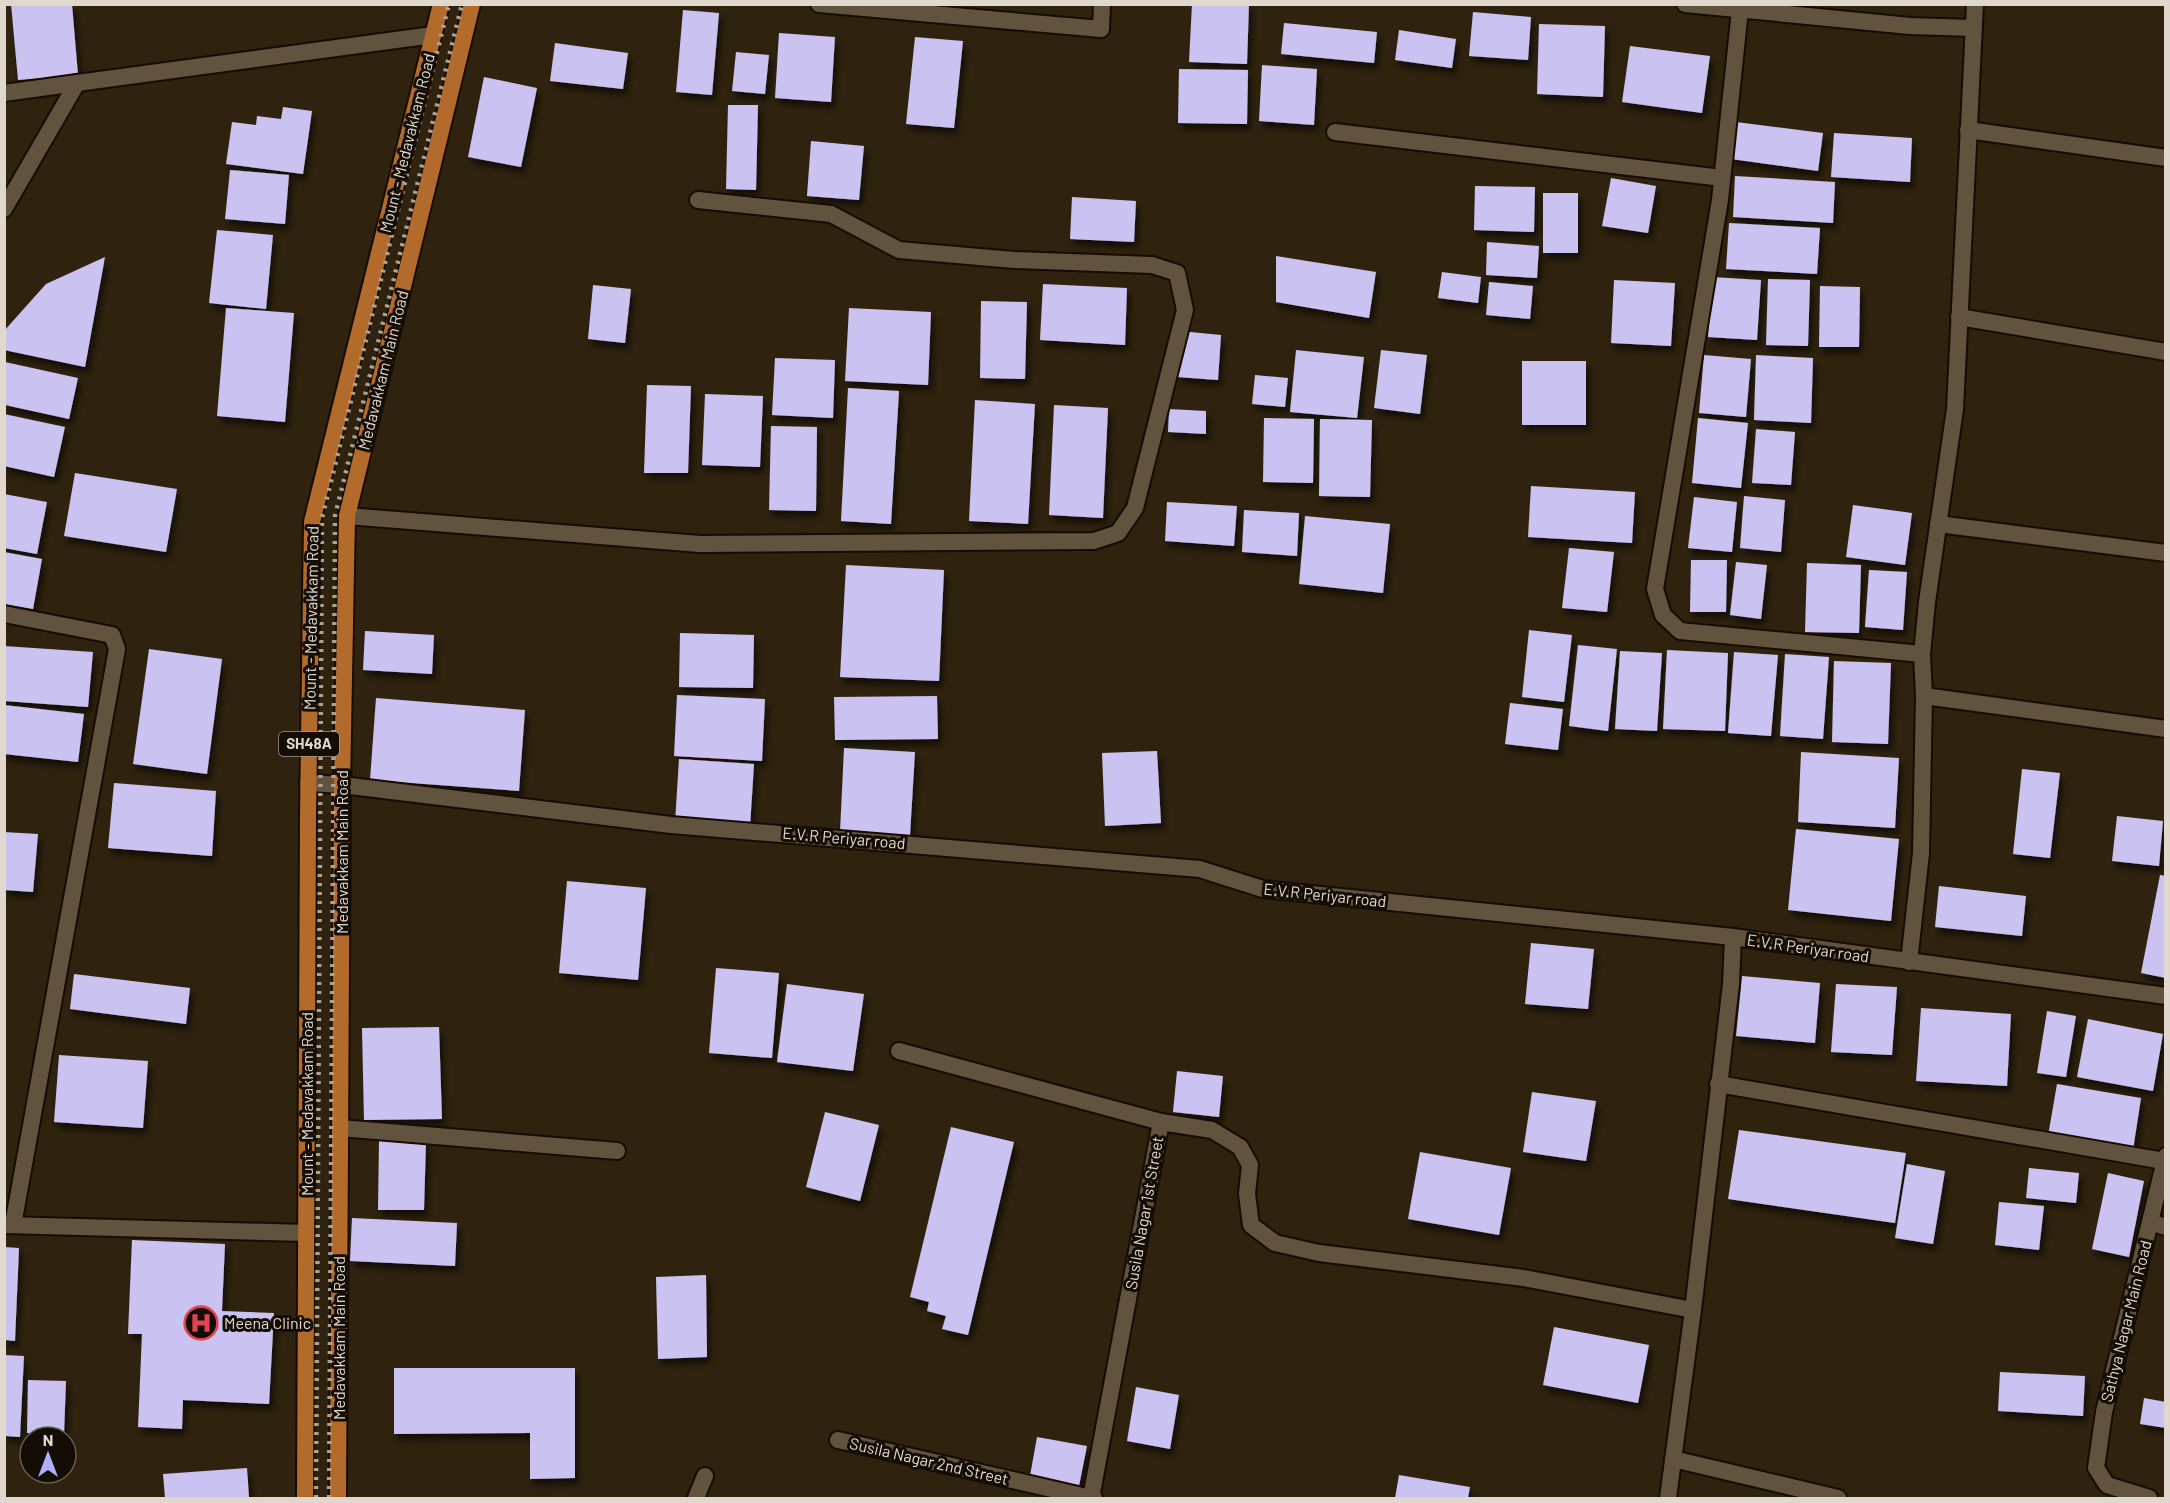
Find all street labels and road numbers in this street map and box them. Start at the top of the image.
street label: Mount - Medavakkam Road [375,51,438,235]
street label: Medavakkam Main Road [353,288,412,452]
street label: Mount - Medavakkam Road [299,526,322,710]
road number: SH48A [279,732,339,756]
street label: Medavakkam Main Road [332,770,351,934]
street label: E.V.R Periyar road [782,823,906,852]
street label: E.V.R Periyar road [1263,879,1387,910]
street label: E.V.R Periyar road [1746,930,1870,965]
street label: Mount - Medavakkam Road [297,1012,316,1196]
street label: Susila Nagar 1st Street [1121,1135,1166,1291]
street label: Sathya Nagar Main Road [2096,1238,2155,1404]
street label: Medavakkam Main Road [329,1256,348,1420]
street label: Susila Nagar 2nd Street [848,1433,1010,1488]

